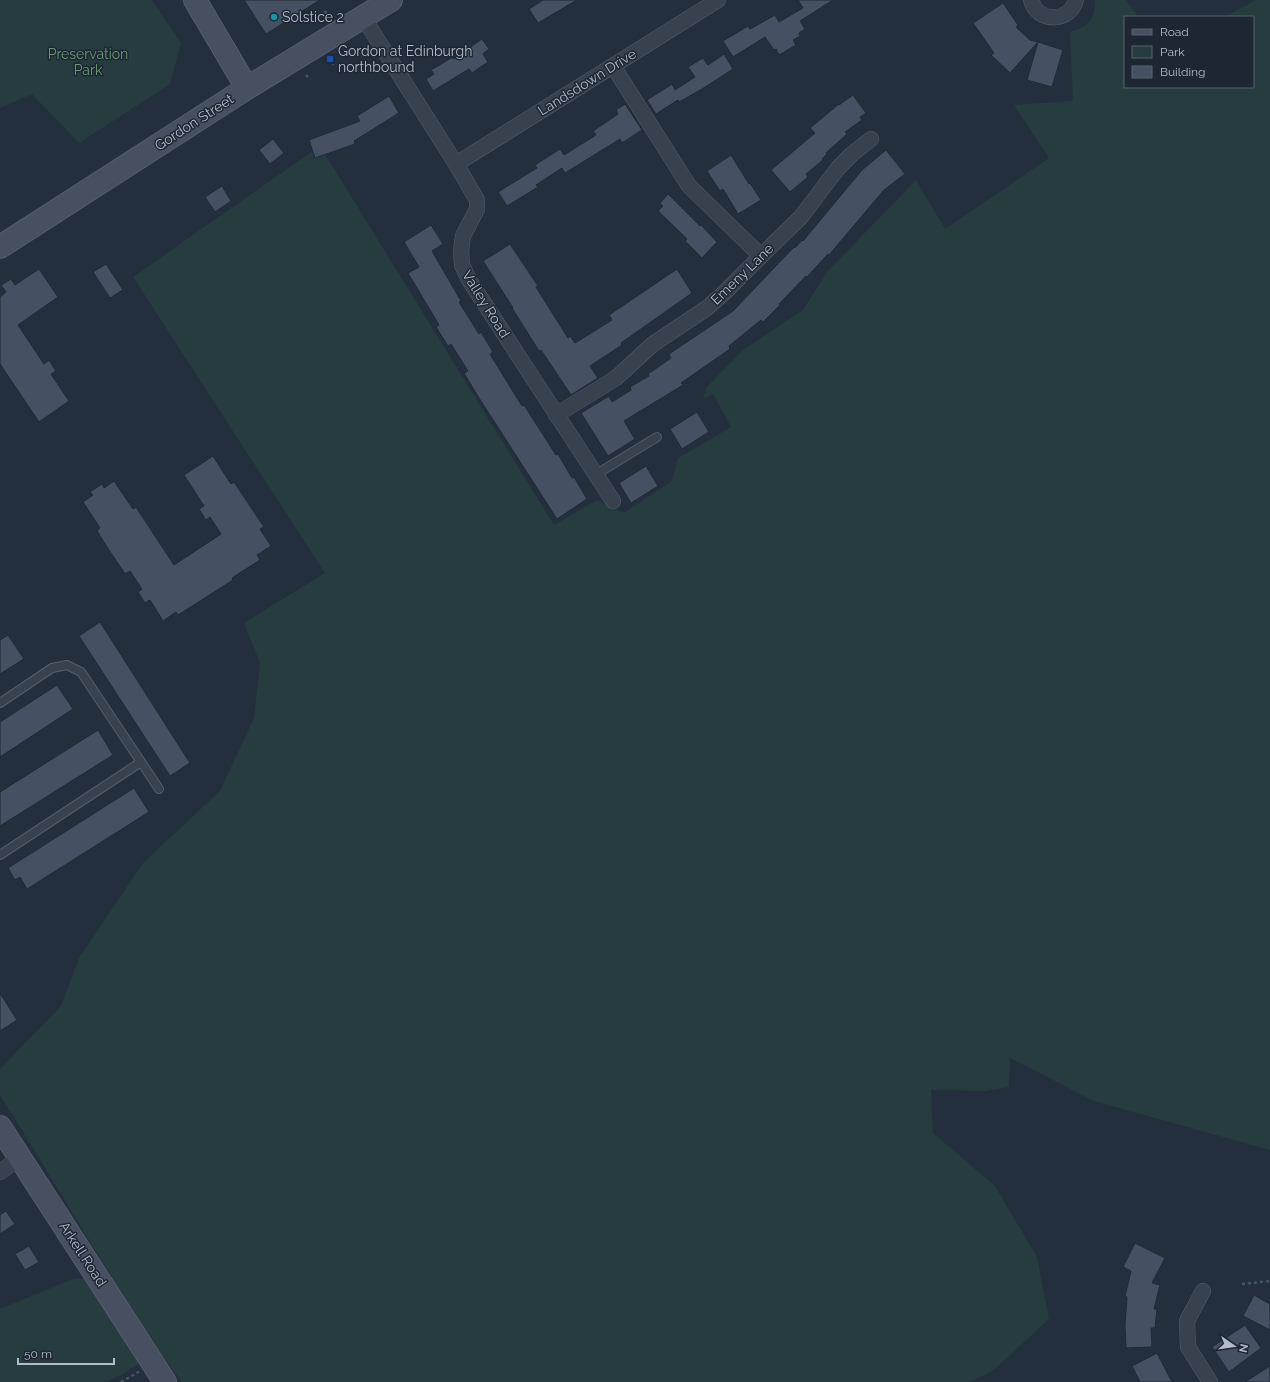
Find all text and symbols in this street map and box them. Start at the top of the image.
place label: Solstice 2 [282,9,344,25]
marker: Solstice 2 [269,12,279,22]
legend [1124,16,1254,88]
text: Road [1160,25,1189,39]
place label: Gordon at Edinburgh northbound [338,43,472,75]
street label: Landsdown Drive [535,45,639,119]
text: Park [1160,45,1185,59]
park label: Preservation Park [48,46,128,78]
marker: Gordon at Edinburgh northbound [325,54,335,64]
text: Building [1160,65,1206,79]
street label: Gordon Street [152,90,237,153]
street label: Emeny Lane [707,240,777,308]
street label: Valley Road [459,267,513,341]
street label: Arkell Road [56,1219,110,1289]
north arrow [1214,1326,1254,1366]
scale bar [18,1340,114,1366]
text: N [1236,1343,1251,1354]
text: 50 m [24,1347,52,1361]

